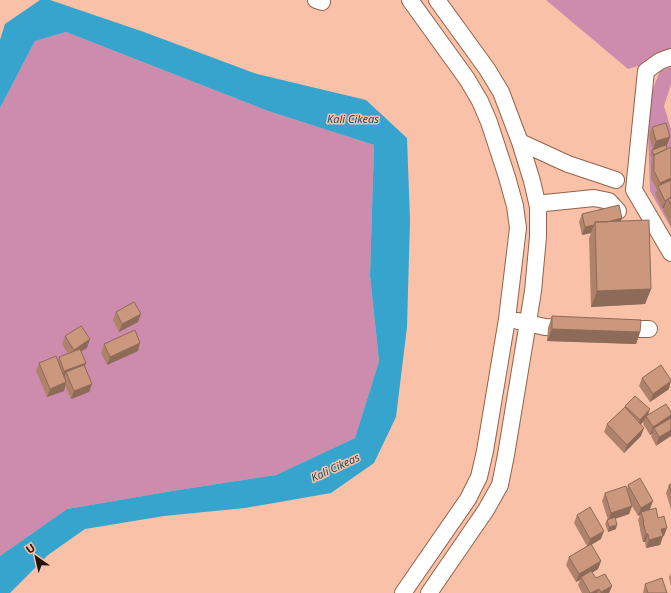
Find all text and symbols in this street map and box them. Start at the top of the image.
water label: Kali Cikeas [327,111,379,126]
water label: Kali Cikeas [308,449,362,485]
north arrow [16,537,56,577]
text: U [22,540,38,557]

